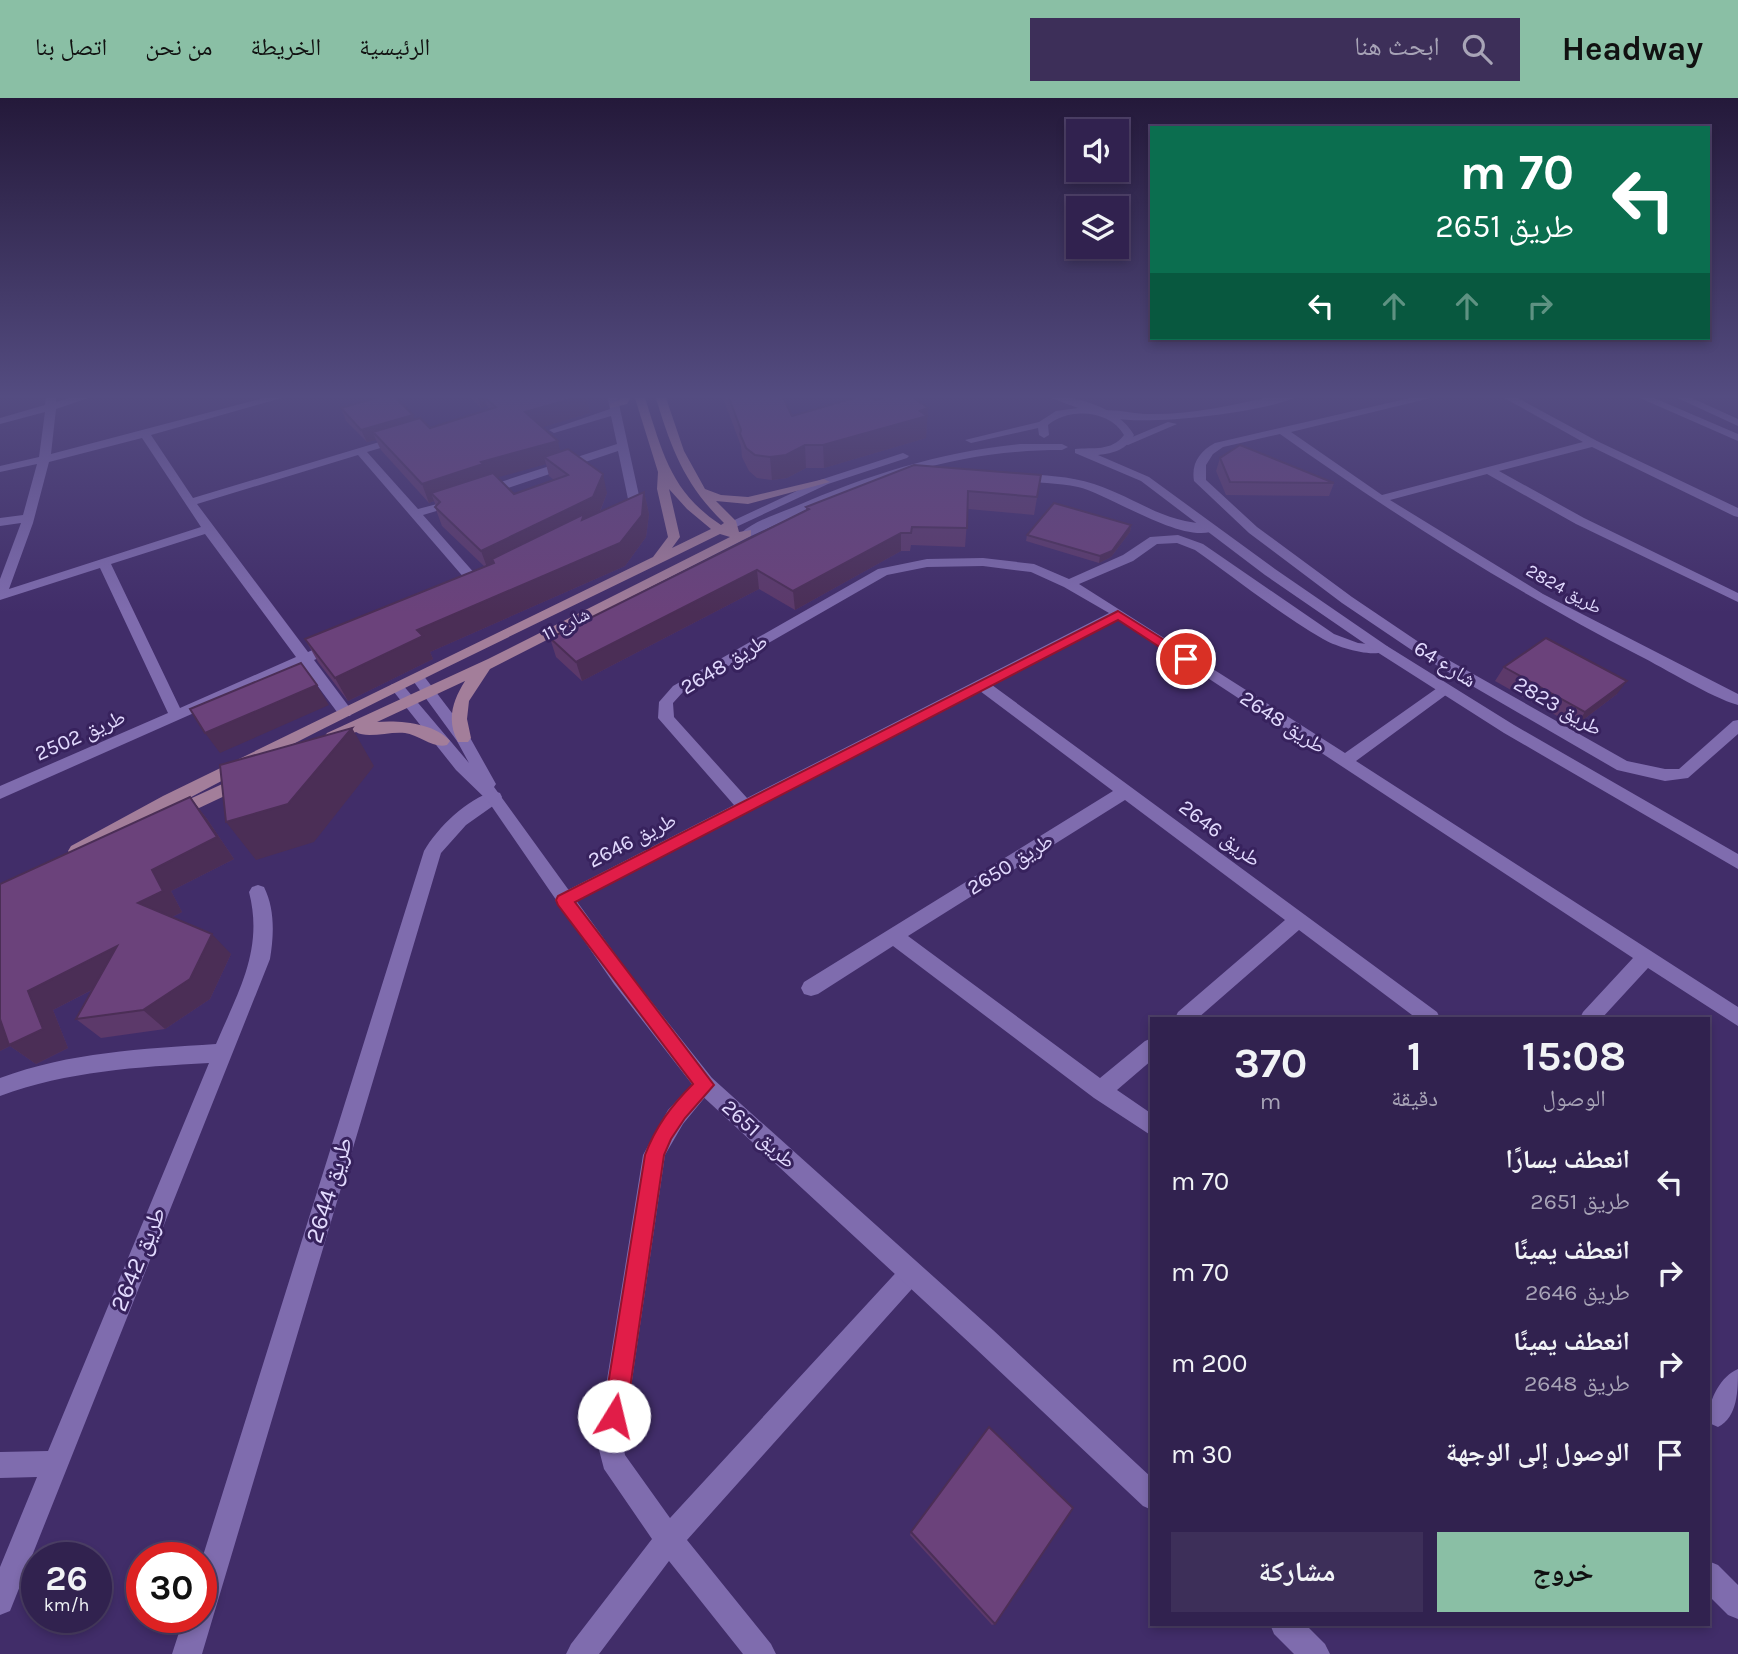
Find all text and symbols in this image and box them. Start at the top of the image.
search box [1030,18,1520,81]
icon: search [1458,30,1496,68]
text: Headway [1562,30,1703,68]
text: ابحث هنا [1354,31,1440,62]
text: اتصل بنا [35,33,107,61]
text: من نحن [145,33,213,61]
text: الخريطة [251,33,321,61]
text: الرئيسية [359,33,430,61]
map controls [1066,119,1129,259]
button: sound [1066,119,1129,182]
text: 70 m [1460,144,1574,201]
icon: left [1598,154,1689,245]
button: layers [1066,196,1129,259]
text: طريق 2651 [1435,208,1574,245]
icon: left [1302,287,1340,325]
icon: ahead [1375,287,1413,325]
icon: ahead [1448,287,1486,325]
icon: right [1521,287,1559,325]
street label: طريق 2824 [1522,559,1606,619]
street label: شارع 11 [539,603,593,645]
street label: طريق 2648 [676,629,772,700]
pin [1156,629,1216,689]
street label: شارع 64 [1409,636,1480,693]
icon: arrive [1167,640,1205,678]
street label: طريق 2823 [1509,671,1606,742]
street label: طريق 2648 [1235,686,1330,759]
street label: طريق 2502 [31,704,129,767]
street label: طريق 2646 [1174,795,1266,872]
street label: طريق 2646 [584,808,681,873]
street label: طريق 2650 [963,828,1058,901]
text: 1 [1407,1031,1422,1081]
text: 15:08 [1522,1031,1626,1081]
text: 370 [1234,1038,1307,1088]
text: دقيقة [1391,1085,1438,1112]
text: الوصول [1542,1085,1606,1112]
text: m [1260,1088,1281,1115]
street label: طريق 2651 [716,1095,801,1174]
street label: طريق 2644 [300,1134,358,1246]
text: انعطف يسارًا [1506,1144,1630,1175]
icon: left [1651,1163,1689,1201]
text: 70 m [1171,1166,1229,1197]
text: طريق 2651 [1530,1188,1630,1215]
street label: طريق 2642 [104,1203,172,1315]
text: انعطف يمينًا [1513,1235,1630,1266]
icon: right [1651,1254,1689,1292]
text: 70 m [1171,1257,1229,1288]
text: طريق 2646 [1525,1279,1630,1306]
text: انعطف يمينًا [1513,1326,1630,1357]
icon: right [1651,1345,1689,1383]
text: 200 m [1171,1348,1247,1379]
text: طريق 2648 [1524,1370,1630,1397]
position arrow [577,1379,651,1453]
icon: arrive [1651,1436,1689,1474]
text: الوصول إلى الوجهة [1446,1437,1630,1468]
text: 30 m [1171,1439,1232,1470]
button: مشاركة [1171,1532,1423,1612]
button: خروج [1437,1532,1689,1612]
speed limit sign: 30 [126,1542,217,1633]
text: 26 [45,1558,88,1599]
text: km/h [44,1594,89,1616]

